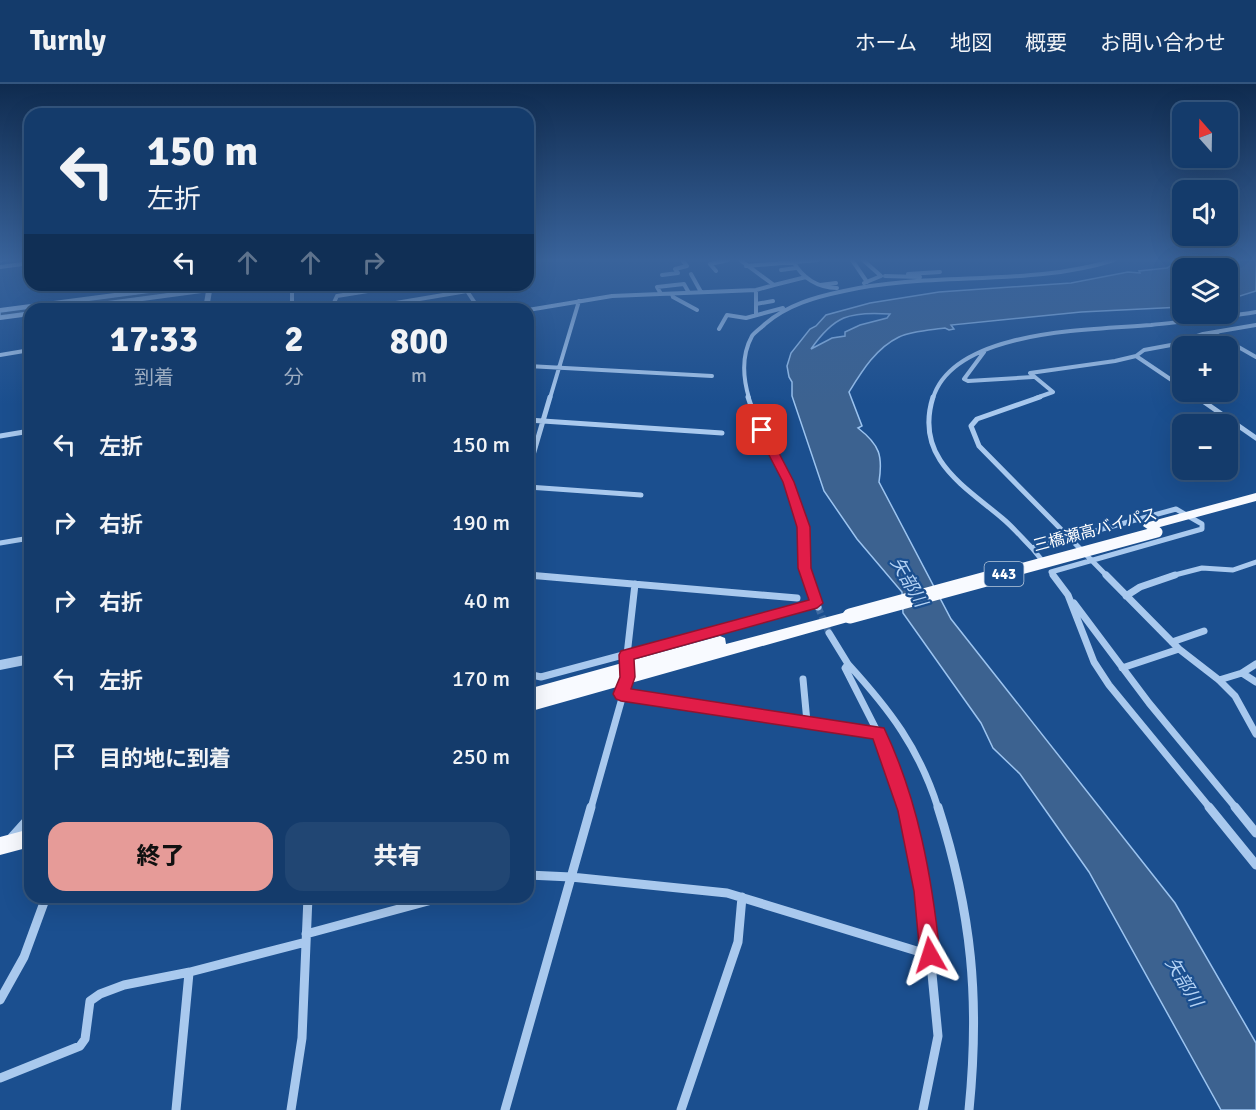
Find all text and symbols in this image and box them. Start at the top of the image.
text: Turnly [30,24,106,58]
text: ホーム [855,30,917,56]
text: 地図 [950,30,992,56]
text: 概要 [1025,30,1067,56]
text: お問い合わせ [1100,30,1226,56]
north arrow [1172,102,1238,168]
map controls [1172,102,1238,480]
text: 150 m [147,126,258,177]
icon: left [48,132,126,210]
button: sound [1172,180,1238,246]
text: 左折 [147,183,201,216]
icon: left [168,246,201,279]
icon: ahead [231,246,264,279]
icon: ahead [294,246,327,279]
icon: right [357,246,390,279]
button: layers [1172,258,1238,324]
text: 17:33 [110,317,198,362]
text: 2 [284,317,304,362]
text: 800 [390,319,448,364]
button: + [1172,336,1238,402]
text: m [411,363,427,388]
text: 到着 [134,365,174,390]
text: 分 [284,365,304,390]
pin [736,404,787,455]
icon: arrive [745,413,778,446]
button: − [1172,414,1238,480]
icon: left [48,428,81,461]
text: 150 m [452,431,510,458]
text: 左折 [99,433,143,460]
street label: 三橋瀬高バイパス [1031,504,1160,556]
icon: right [48,506,81,539]
text: 190 m [452,509,510,536]
text: 右折 [99,511,143,538]
water label: 矢部川 [886,553,933,613]
road number: 443 [984,562,1024,586]
icon: right [48,584,81,617]
text: 40 m [464,587,510,614]
text: 右折 [99,589,143,616]
icon: left [48,662,81,695]
text: 170 m [452,665,510,692]
text: 左折 [99,667,143,694]
icon: arrive [48,740,81,773]
text: 250 m [452,743,510,770]
text: 目的地に到着 [99,745,231,772]
button: 終了 [48,822,273,891]
button: 共有 [285,822,510,891]
position arrow [898,923,962,987]
water label: 矢部川 [1161,953,1208,1013]

